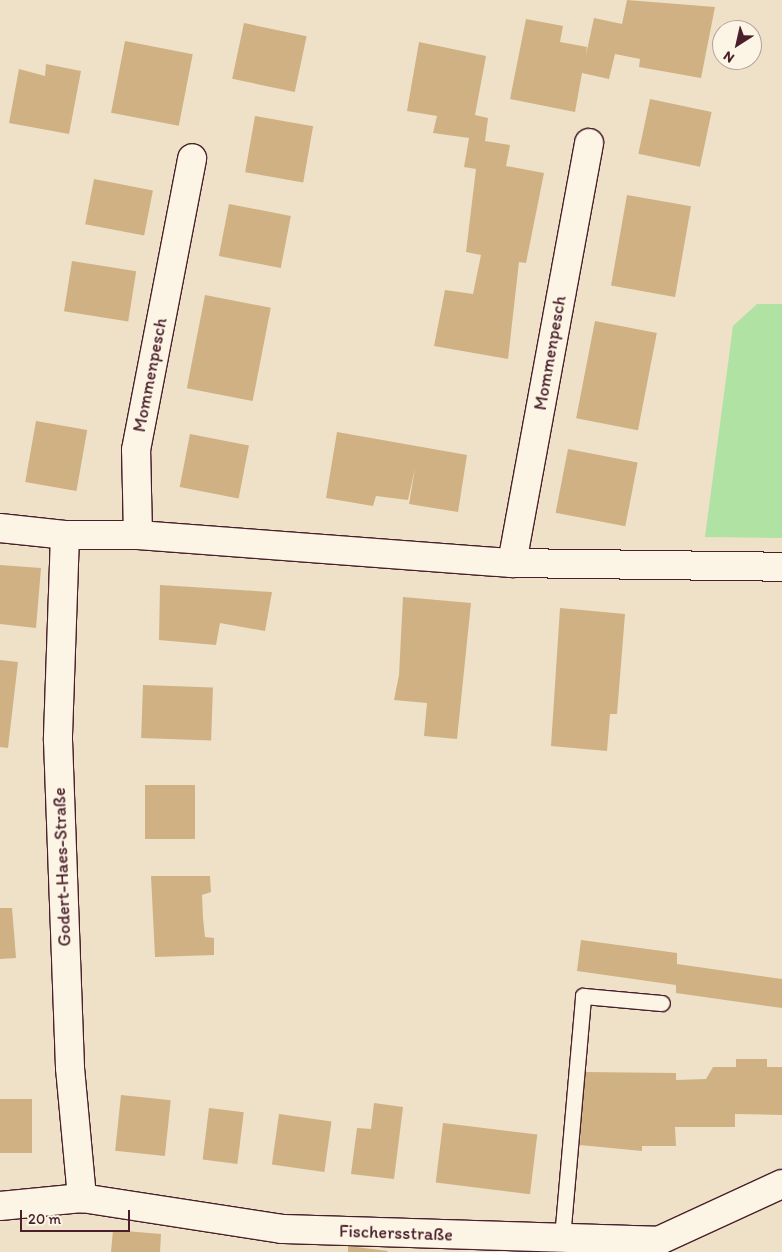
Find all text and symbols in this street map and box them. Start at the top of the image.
north arrow [712,20,762,70]
text: N [720,47,737,67]
street label: Mommenpesch [529,294,571,412]
street label: Mommenpesch [128,316,172,434]
street label: Godert-Haes-Straße [48,787,76,947]
scale bar [22,1200,132,1232]
text: 20 m [28,1210,61,1228]
street label: Fischersstraße [339,1220,453,1246]

